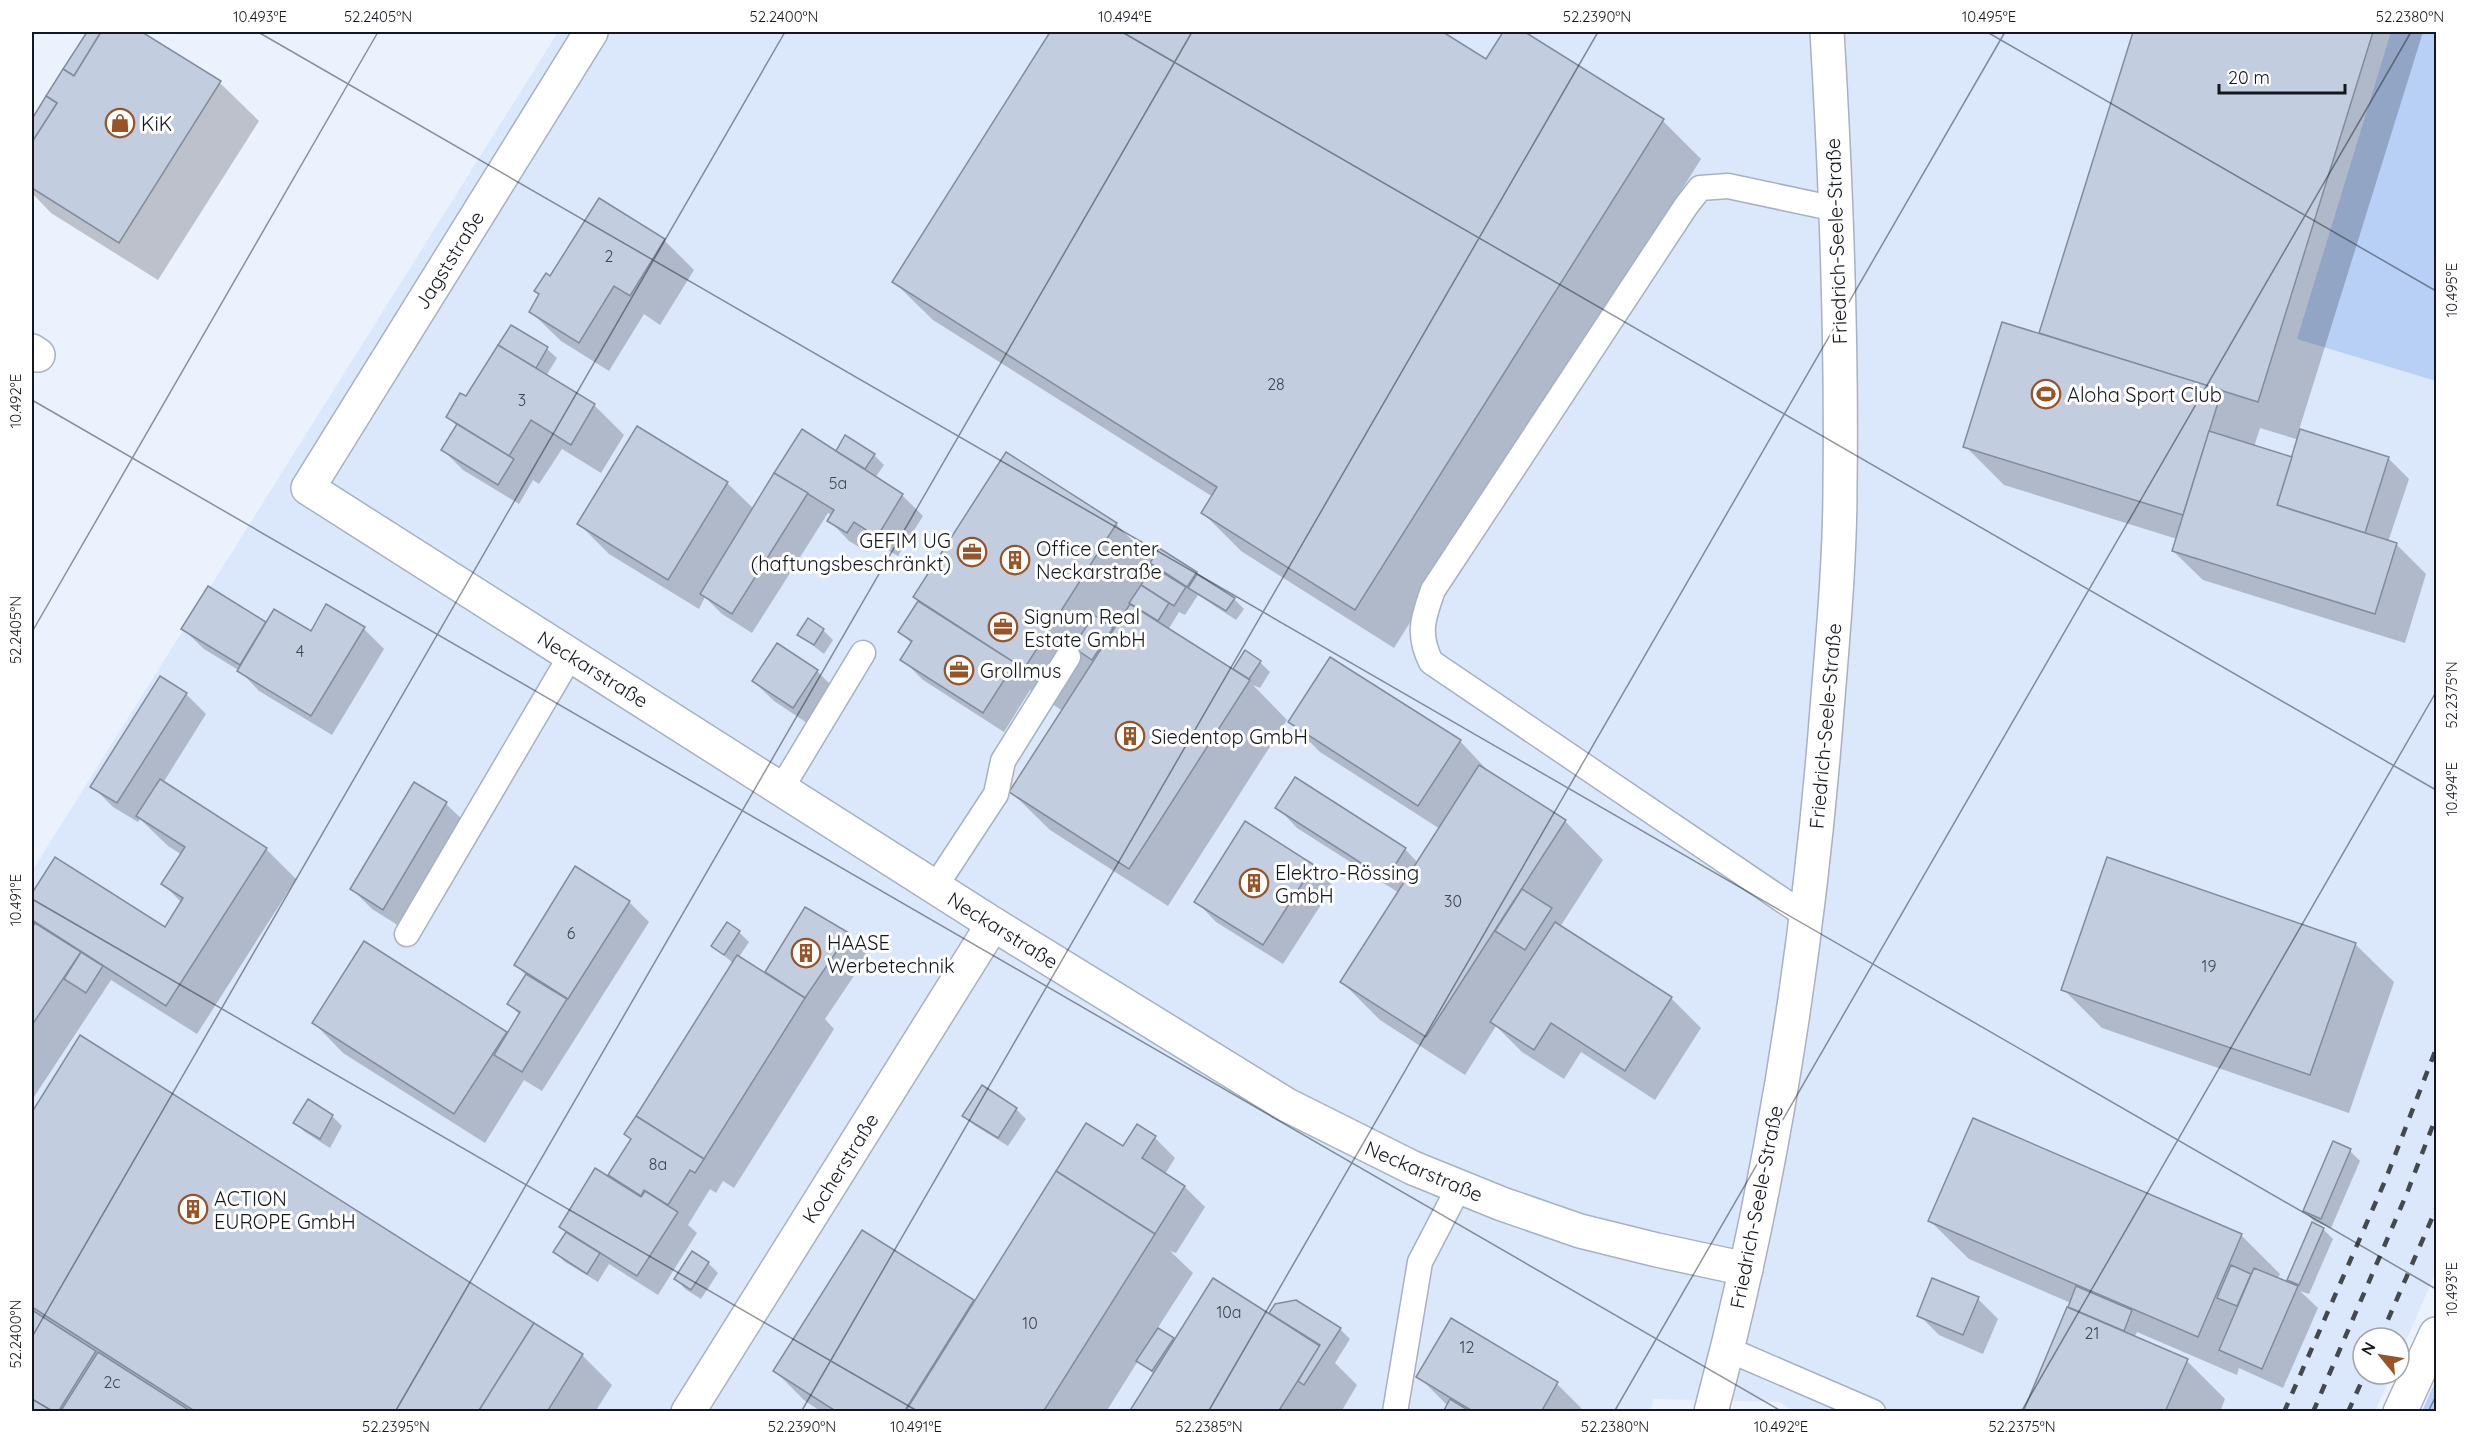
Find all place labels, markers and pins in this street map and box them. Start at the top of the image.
shop icon: KiK [104,107,136,139]
place label: KiK [141,111,172,136]
sports icon: Aloha Sport Club [2030,378,2062,410]
place label: Aloha Sport Club [2067,382,2222,407]
place label: GEFIM UG (haftungsbeschränkt) [751,528,951,576]
office icon: GEFIM UG (haftungsbeschränkt) [956,536,988,568]
place label: Office Center Neckarstraße [1036,536,1162,584]
building icon: Office Center Neckarstraße [999,544,1031,576]
place label: Signum Real Estate GmbH [1024,604,1146,652]
office icon: Signum Real Estate GmbH [987,611,1019,643]
office icon: Grollmus [943,654,975,686]
place label: Grollmus [980,658,1061,683]
building icon: Siedentop GmbH [1114,720,1146,752]
place label: Siedentop GmbH [1151,724,1308,749]
place label: Elektro-Rössing GmbH [1275,860,1419,908]
building icon: Elektro-Rössing GmbH [1238,867,1270,899]
place label: HAASE Werbetechnik [827,930,955,978]
building icon: HAASE Werbetechnik [790,937,822,969]
place label: ACTION EUROPE GmbH [214,1186,356,1234]
building icon: ACTION EUROPE GmbH [177,1193,209,1225]

